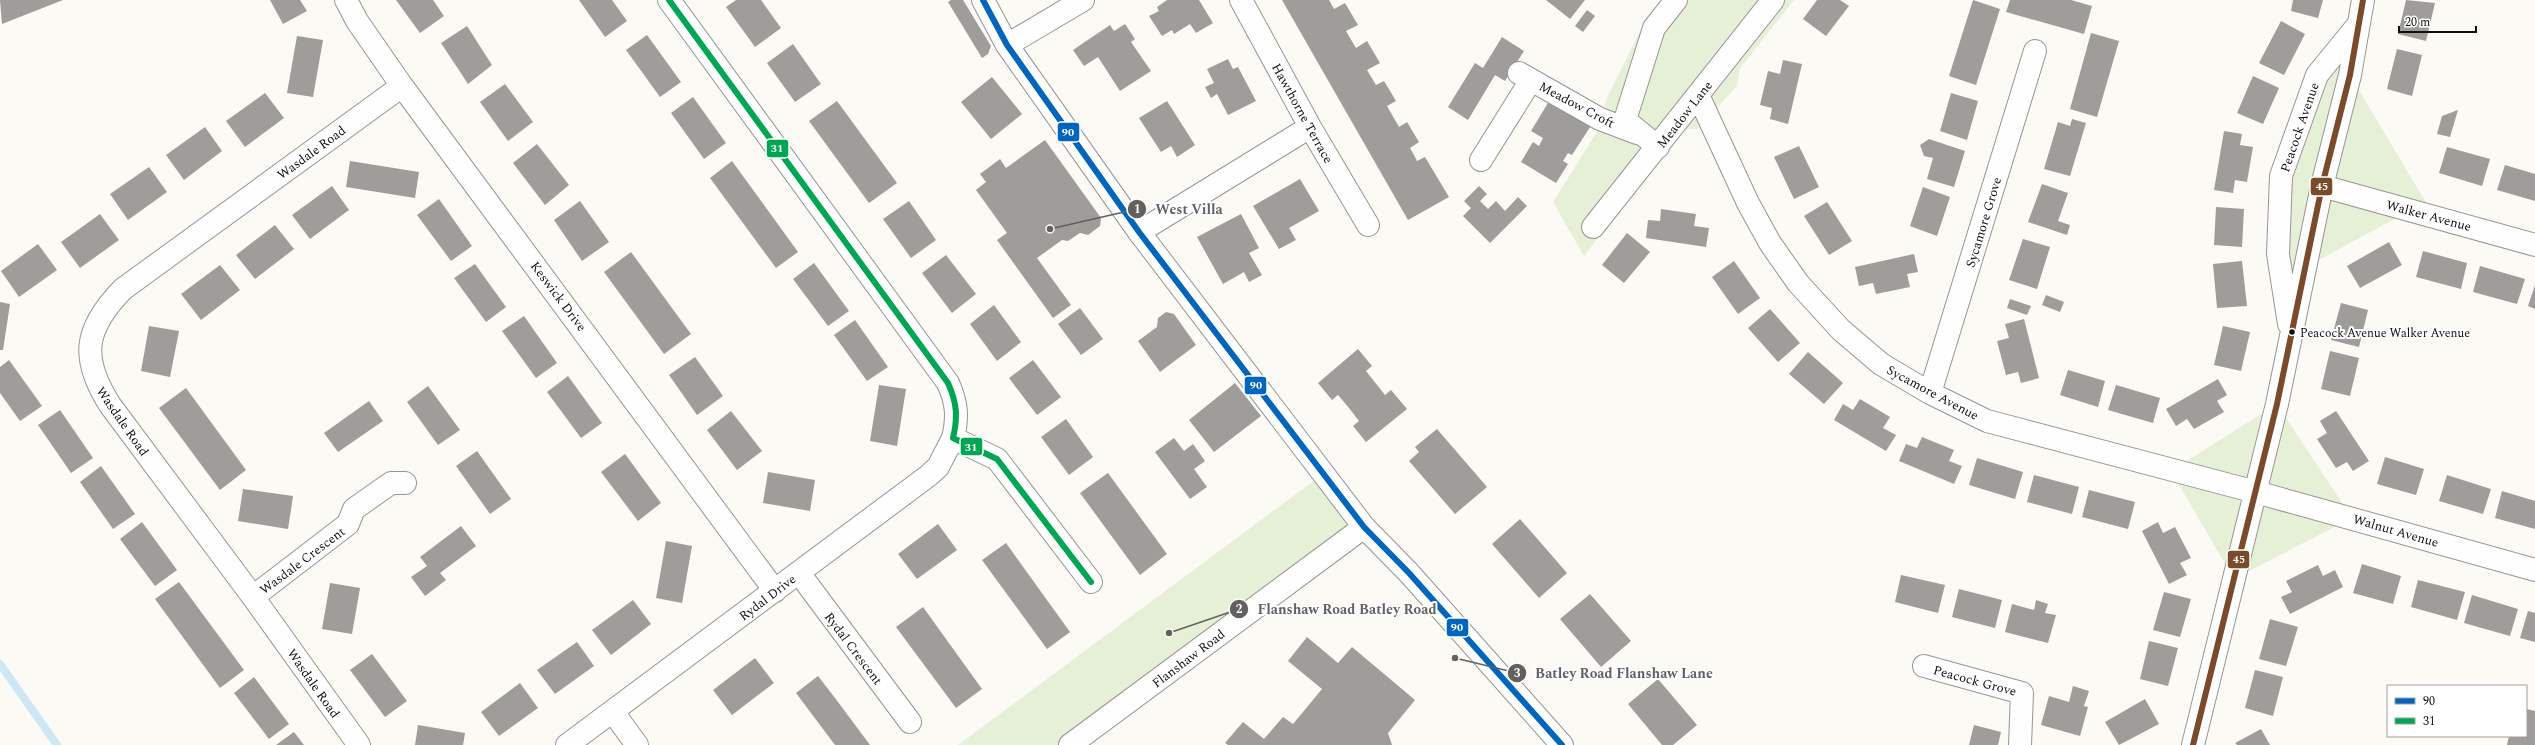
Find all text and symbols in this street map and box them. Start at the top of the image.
scale bar [2399,8,2476,34]
text: 20 m [2405,13,2430,32]
street label: Hawthorne Terrace [1266,60,1338,167]
street label: Meadow Croft [1535,77,1618,133]
street label: Meadow Lane [1652,77,1718,153]
street label: Peacock Avenue [2275,80,2325,175]
street label: Wasdale Road [273,121,350,185]
line badge: 90 [1057,122,1080,142]
text: 90 [1062,124,1074,141]
line badge: 31 [766,139,789,158]
text: 31 [771,140,783,157]
street label: Sycamore Grove [1961,175,2007,270]
line badge: 45 [2310,177,2333,196]
text: 45 [2316,178,2328,195]
street label: Walker Avenue [2384,195,2473,237]
callout: West Villa [1127,196,1230,222]
text: West Villa [1155,199,1224,220]
text: 1 [1134,200,1140,219]
street label: Keswick Drive [525,257,591,336]
place label: Peacock Avenue Walker Avenue [2300,324,2470,343]
marker: Peacock Avenue Walker Avenue [2287,327,2297,337]
street label: Sycamore Avenue [1883,360,1982,426]
line badge: 90 [1244,376,1267,395]
text: 90 [1250,377,1262,394]
street label: Wasdale Road [91,383,154,460]
line badge: 31 [960,437,983,456]
text: 31 [965,439,977,456]
street label: Walnut Avenue [2351,509,2441,553]
street label: Wasdale Crescent [256,522,350,600]
line badge: 45 [2227,550,2250,569]
text: 45 [2233,551,2245,568]
street label: Rydal Drive [735,570,800,626]
callout: Flanshaw Road Batley Road [1229,596,1444,622]
text: Flanshaw Road Batley Road [1257,599,1437,620]
text: 2 [1236,600,1243,619]
street label: Rydal Crescent [819,608,887,690]
line badge: 90 [1446,618,1469,637]
text: 90 [1451,619,1463,636]
street label: Flanshaw Road [1148,625,1229,693]
street label: Wasdale Road [282,645,345,722]
callout: Batley Road Flanshaw Lane [1507,660,1721,686]
street label: Peacock Grove [1931,660,2019,702]
text: Batley Road Flanshaw Lane [1535,663,1713,684]
text: 3 [1514,664,1521,683]
legend [2387,685,2527,737]
text: 90 [2423,692,2435,711]
text: 31 [2423,712,2435,731]

